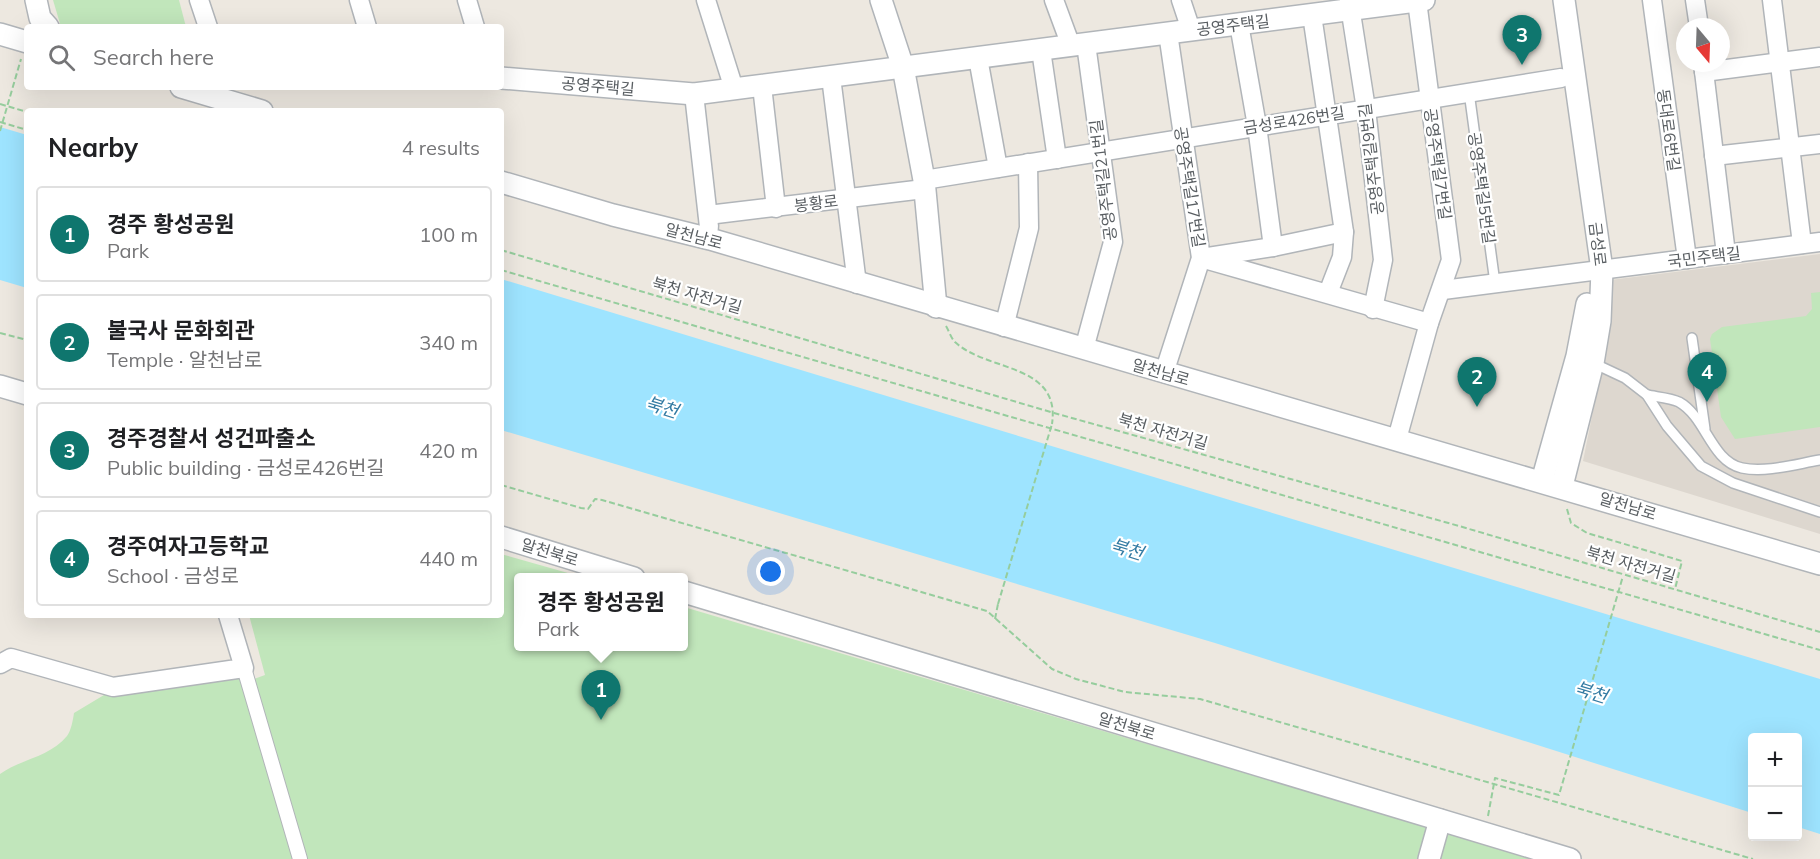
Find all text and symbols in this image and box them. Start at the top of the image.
street label: 공영주택길 [1195,11,1271,39]
pin: 3 [1502,16,1541,65]
north arrow [1676,18,1730,72]
search box [24,24,504,90]
icon: search [45,41,78,74]
text: Search here [93,43,214,71]
street label: 공영주택길 [560,73,636,99]
street label: 동대로6번길 [1653,87,1685,173]
street label: 금성로426번길 [1242,102,1346,138]
street label: 공영주택길9번길 [1354,102,1388,216]
street label: 공영주택길7번길 [1420,107,1456,221]
street label: 공영주택길21번길 [1086,118,1120,242]
street label: 공영주택길17번길 [1171,125,1209,249]
text: Nearby [48,131,138,164]
street label: 공영주택길5번길 [1464,131,1500,245]
text: 4 results [402,135,480,160]
street label: 봉황로 [793,190,839,216]
text: 경주 황성공원 [107,210,234,238]
street label: 알천남로 [663,219,725,253]
street label: 금성로 [1585,221,1611,267]
text: 1 [64,222,76,247]
text: 100 m [419,222,478,247]
text: Park [107,238,149,263]
street label: 국민주택길 [1666,243,1742,271]
street label: 북천 자전거길 [650,273,744,317]
text: 불국사 문화회관 [107,316,255,344]
text: 2 [64,330,76,355]
text: 340 m [419,330,478,355]
text: Temple · 알천남로 [107,347,262,372]
pin: 4 [1688,352,1726,402]
street label: 알천남로 [1130,354,1192,390]
pin: 2 [1458,358,1496,407]
water label: 북천 [643,391,684,424]
street label: 북천 자전거길 [1116,409,1210,453]
text: 경주경찰서 성건파출소 [107,424,315,452]
text: 3 [64,438,76,463]
text: 420 m [419,438,478,463]
text: Public building · 금성로426번길 [107,455,385,480]
street label: 알천남로 [1597,488,1659,524]
text: 경주여자고등학교 [107,532,269,560]
water label: 북천 [1108,533,1149,566]
street label: 알천북로 [519,534,581,570]
street label: 북천 자전거길 [1584,542,1678,586]
text: 4 [64,546,76,571]
text: 440 m [419,546,478,571]
your location [756,557,785,586]
text: School · 금성로 [107,563,239,588]
popup [514,573,688,651]
text: 경주 황성공원 [537,588,665,616]
text: Park [537,616,579,641]
pin: 1 [582,670,620,720]
water label: 북천 [1572,676,1613,709]
street label: 알천북로 [1096,708,1158,744]
map controls [1748,733,1802,841]
button: + [1748,733,1802,787]
button: − [1748,787,1802,841]

